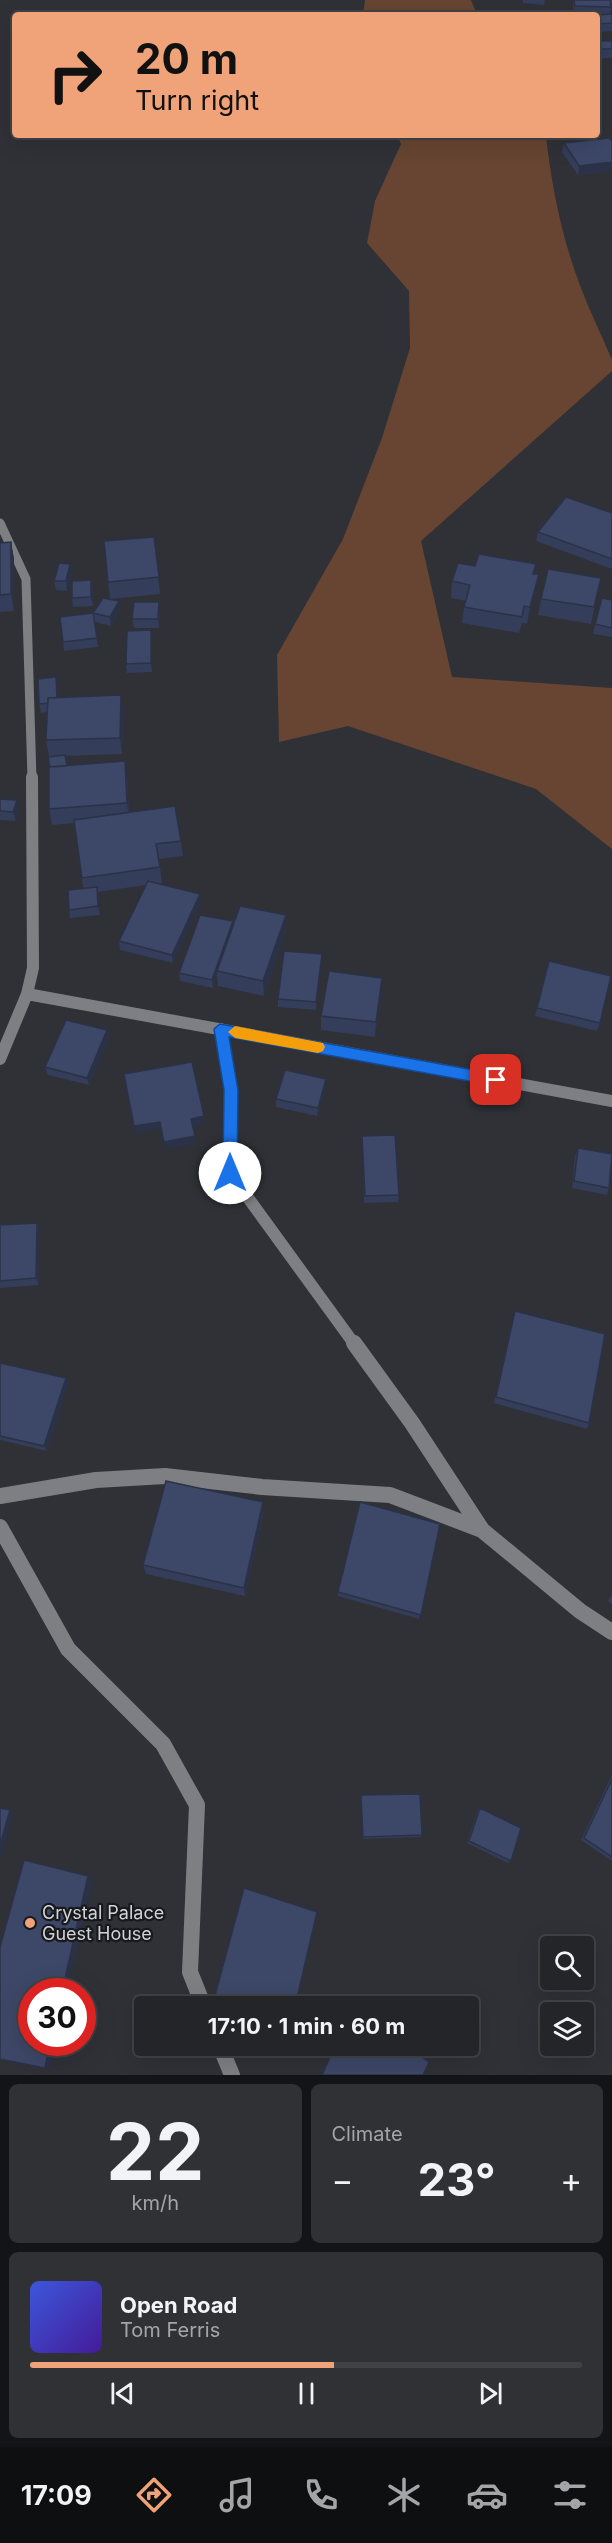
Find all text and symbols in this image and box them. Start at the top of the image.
text: 20 m [135,33,238,84]
icon: right [36,36,114,114]
text: Turn right [135,84,259,117]
pin [470,1054,521,1105]
icon: arrive [479,1063,512,1096]
position arrow [198,1141,262,1205]
place label: Crystal Palace Guest House [42,1902,164,1944]
marker: Crystal Palace Guest House [23,1916,37,1930]
map controls [540,1936,594,2056]
button: search [540,1936,594,1990]
speed limit sign: 30 [18,1978,96,2056]
button: layers [540,2002,594,2056]
text: 17:10 · 1 min · 60 m [208,2013,405,2039]
text: 22 [106,2104,204,2199]
text: Climate [332,2122,403,2146]
text: 23° [418,2152,496,2207]
text: − [332,2160,353,2200]
text: + [560,2160,582,2200]
text: km/h [131,2191,179,2215]
text: Open Road [120,2292,237,2318]
text: Tom Ferris [120,2318,220,2342]
icon: previous [106,2377,139,2410]
icon: pause [290,2377,323,2410]
icon: next [474,2377,507,2410]
icon: directions [133,2474,175,2516]
icon: music [216,2474,258,2516]
icon: phone [300,2474,342,2516]
icon: climate [383,2474,425,2516]
icon: car [466,2474,508,2516]
icon: filters [549,2474,591,2516]
text: 17:09 [21,2479,92,2512]

